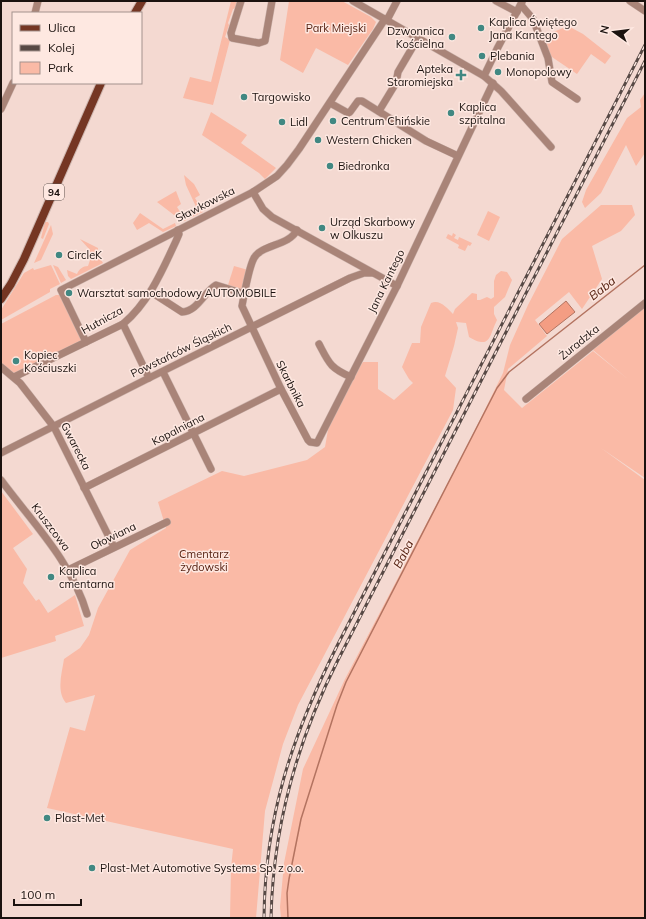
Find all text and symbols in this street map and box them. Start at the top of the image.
legend [12,12,142,84]
north arrow [594,12,634,52]
place label: Kaplica Świętego Jana Kantego [489,15,577,42]
text: Ulica [48,20,76,35]
park label: Park Miejski [306,21,366,35]
marker: Kaplica Świętego Jana Kantego [476,23,486,33]
place label: Dzwonnica Kościelna [387,24,444,51]
text: N [596,24,612,35]
marker: Dzwonnica Kościelna [447,32,457,42]
text: Kolej [48,40,75,55]
place label: Plebania [490,49,535,63]
marker: Plebania [477,51,487,61]
text: Park [48,60,74,75]
place label: Apteka Staromiejska [387,62,453,89]
place label: Monopolowy [506,65,572,79]
marker: Monopolowy [493,67,503,77]
marker: Apteka Staromiejska [456,70,466,80]
place label: Targowisko [252,90,311,104]
marker: Targowisko [239,92,249,102]
place label: Kaplica szpitalna [459,100,505,127]
marker: Kaplica szpitalna [446,108,456,118]
place label: Centrum Chińskie [341,114,430,128]
place label: Lidl [290,115,308,129]
marker: Centrum Chińskie [328,116,338,126]
marker: Lidl [277,117,287,127]
place label: Western Chicken [326,133,412,147]
marker: Western Chicken [313,135,323,145]
place label: Biedronka [338,159,390,173]
marker: Biedronka [325,161,335,171]
street label: Sławkowska [173,183,237,225]
road number: 94 [44,184,64,200]
place label: Urząd Skarbowy w Olkuszu [330,215,415,242]
marker: Urząd Skarbowy w Olkuszu [317,223,327,233]
street label: Jana Kantego [365,247,407,315]
place label: CircleK [67,248,103,262]
marker: CircleK [54,250,64,260]
water label: Baba [586,273,618,303]
place label: Warsztat samochodowy AUTOMOBILE [77,286,276,300]
marker: Warsztat samochodowy AUTOMOBILE [64,288,74,298]
street label: Hutnicza [79,303,125,337]
street label: Powstańców Śląskich [128,319,234,381]
street label: Żuradzka [556,322,602,362]
place label: Kopiec Kościuszki [24,348,76,375]
marker: Kopiec Kościuszki [11,356,21,366]
street label: Skarbnika [273,358,309,410]
street label: Kopalniana [149,410,207,448]
street label: Gwarecka [58,420,94,472]
street label: Kruszcowa [29,500,73,554]
street label: Ołowiana [88,519,138,553]
water label: Baba [390,537,416,571]
park label: Cmentarz żydowski [179,547,229,574]
place label: Kaplica cmentarna [59,564,114,591]
marker: Kaplica cmentarna [46,572,56,582]
place label: Plast-Met [55,811,105,825]
marker: Plast-Met [42,813,52,823]
place label: Plast-Met Automotive Systems Sp. z o.o. [100,861,304,875]
marker: Plast-Met Automotive Systems Sp. z o.o. [87,863,97,873]
scale bar [14,881,81,907]
text: 100 m [20,887,55,902]

